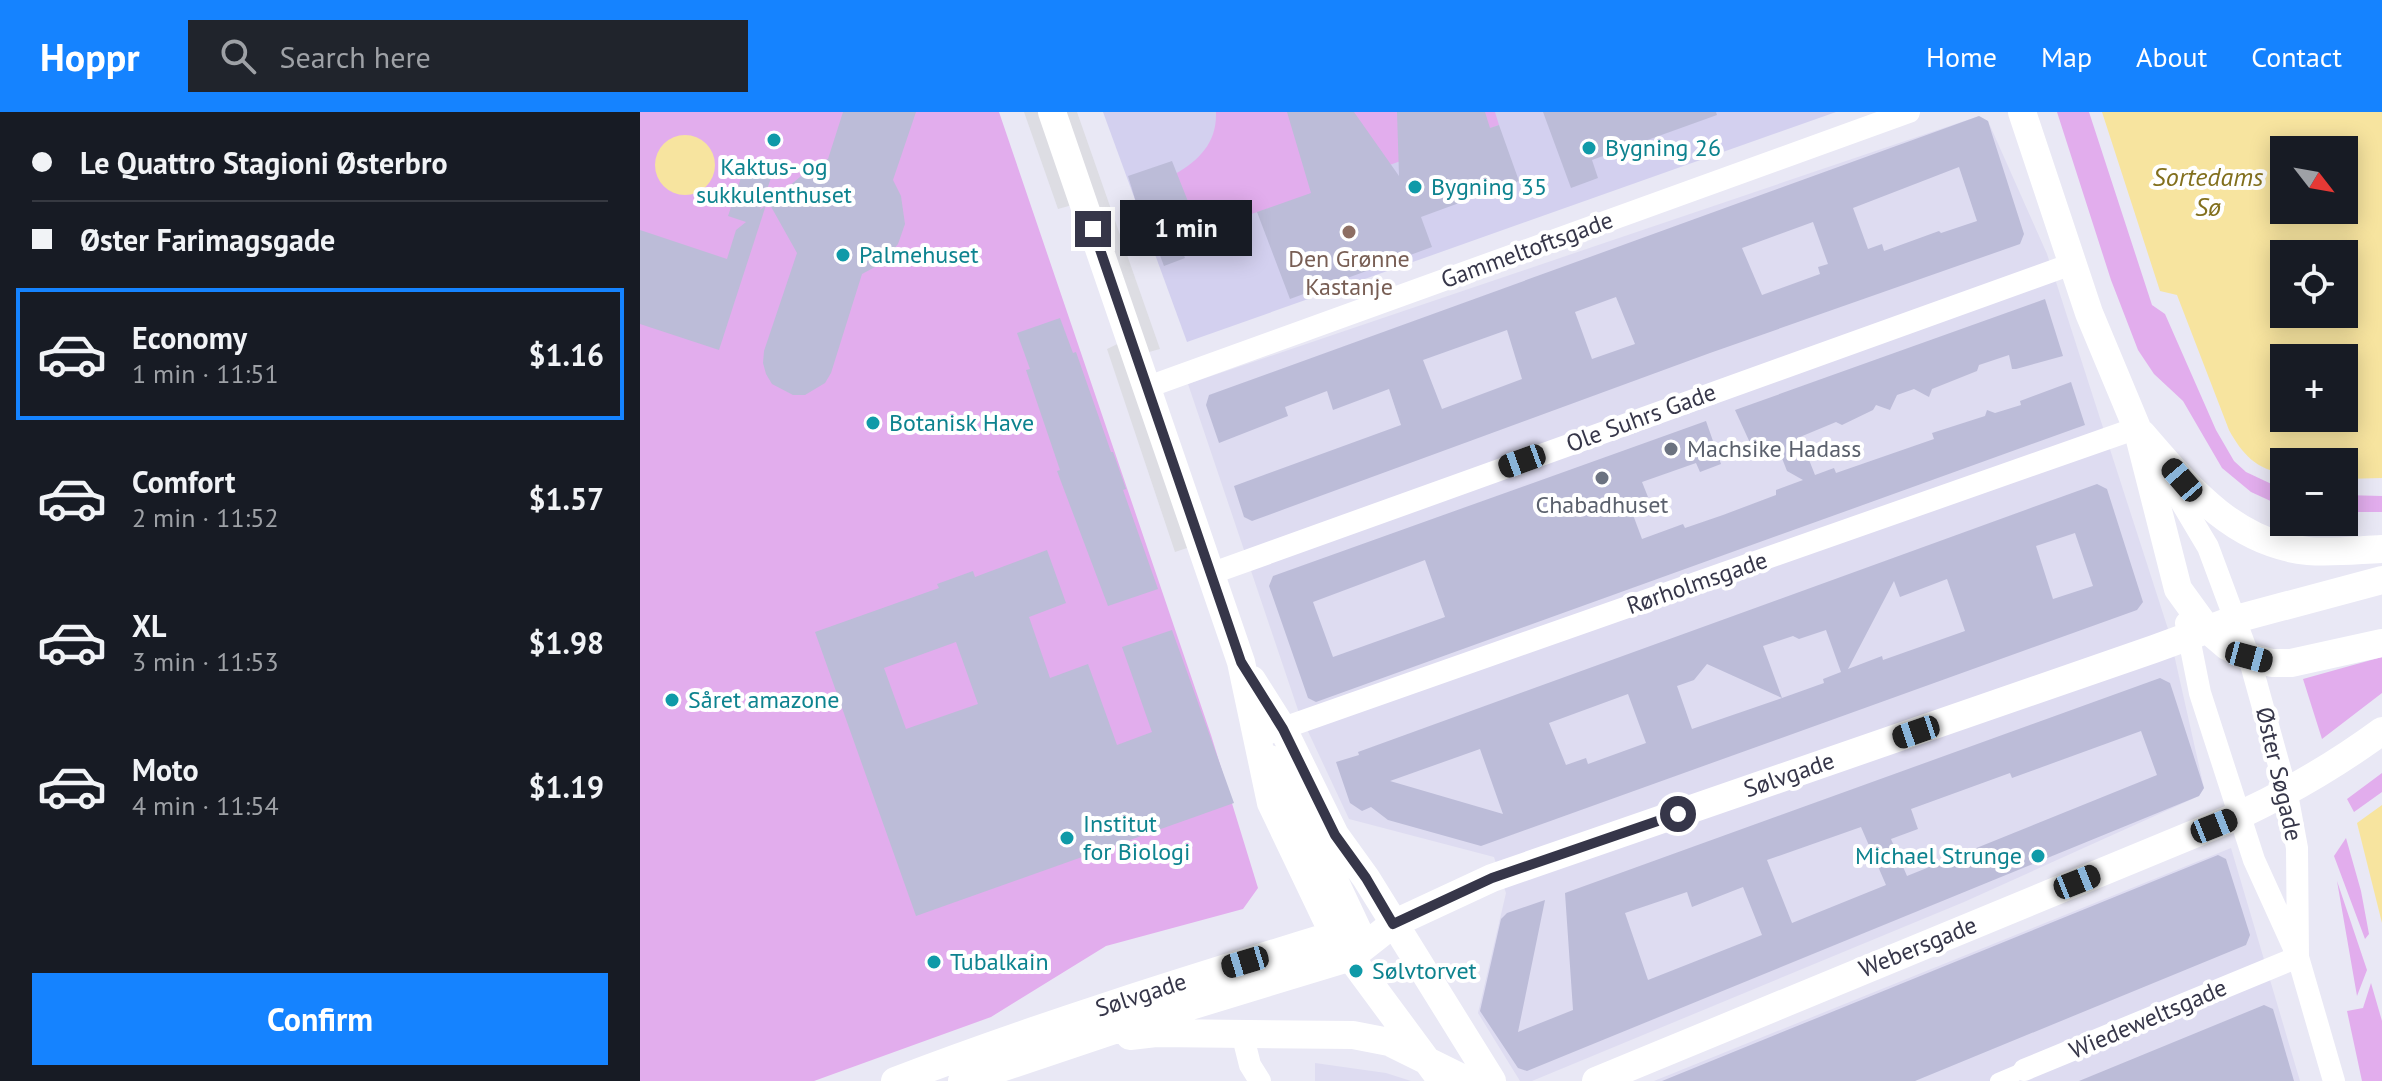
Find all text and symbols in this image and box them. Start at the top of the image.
search box [188,20,748,92]
text: Hoppr [40,32,140,81]
icon: search [216,34,260,78]
text: Search here [280,37,431,76]
text: Home [1926,38,1997,75]
text: Map [2041,38,2092,75]
text: About [2136,38,2207,75]
text: Contact [2251,38,2342,75]
marker: Kaktus- og sukkulenthuset [765,131,783,149]
place label: Bygning 26 [1605,132,1721,163]
north arrow [2270,136,2358,224]
map controls [2270,136,2358,536]
marker: Bygning 26 [1580,139,1598,157]
text: Le Quattro Stagioni Østerbro [80,143,448,182]
place label: Kaktus- og sukkulenthuset [696,151,852,210]
water label: Sortedams Sø [2153,160,2264,223]
place label: Bygning 35 [1431,171,1547,202]
marker: Bygning 35 [1406,178,1424,196]
callout: 1 min [1121,201,1253,257]
street label: Gammeltoftsgade [1437,204,1617,295]
route end [1075,211,1111,247]
text: 1 min [1154,211,1218,244]
text: Øster Farimagsgade [80,220,335,259]
marker: Den Grønne Kastanje [1340,223,1358,241]
place label: Palmehuset [859,239,979,270]
button: locate [2270,240,2358,328]
place label: Den Grønne Kastanje [1288,243,1410,302]
marker: Palmehuset [834,246,852,264]
icon: car [36,318,108,390]
text: Economy [132,318,247,357]
text: $1.16 [529,335,604,374]
button: + [2270,344,2358,432]
text: 1 min · 11:51 [132,357,279,390]
street label: Ole Suhrs Gade [1562,376,1720,459]
place label: Botanisk Have [889,407,1034,438]
marker: Botanisk Have [864,414,882,432]
place label: Machsike Hadass [1687,433,1861,464]
marker: Machsike Hadass [1662,440,1680,458]
car [1495,442,1549,480]
button: − [2270,448,2358,536]
car [2157,454,2207,506]
icon: car [36,462,108,534]
text: Comfort [132,462,235,501]
marker: Chabadhuset [1593,469,1611,487]
text: $1.57 [529,479,604,518]
place label: Chabadhuset [1535,489,1669,520]
text: 2 min · 11:52 [132,501,279,534]
street label: Rørholmsgade [1622,544,1771,621]
icon: car [36,606,108,678]
text: XL [132,606,166,645]
text: $1.98 [529,623,604,662]
car [2223,639,2275,675]
text: 3 min · 11:53 [132,645,279,678]
place label: Såret amazone [688,684,839,715]
marker: Såret amazone [663,691,681,709]
street label: Øster Søgade [2249,704,2310,844]
car [1889,713,1943,751]
street label: Sølvgade [1739,745,1838,804]
icon: car [36,750,108,822]
text: Moto [132,750,199,789]
text: $1.19 [529,767,604,806]
text: 4 min · 11:54 [132,789,279,822]
route start [1660,796,1696,832]
car [2187,806,2241,846]
place label: Institut for Biologi [1083,808,1190,867]
marker: Institut for Biologi [1058,829,1076,847]
place label: Michael Strunge [1855,840,2022,871]
marker: Michael Strunge [2029,847,2047,865]
car [2050,862,2104,902]
street label: Webersgade [1854,909,1981,984]
car [1219,944,1271,980]
place label: Tubalkain [950,946,1049,977]
marker: Tubalkain [925,953,943,971]
place label: Sølvtorvet [1372,955,1477,986]
marker: Sølvtorvet [1347,962,1365,980]
street label: Sølvgade [1091,965,1190,1024]
street label: Wiedeweltsgade [2064,971,2231,1066]
button: Confirm [32,973,608,1065]

